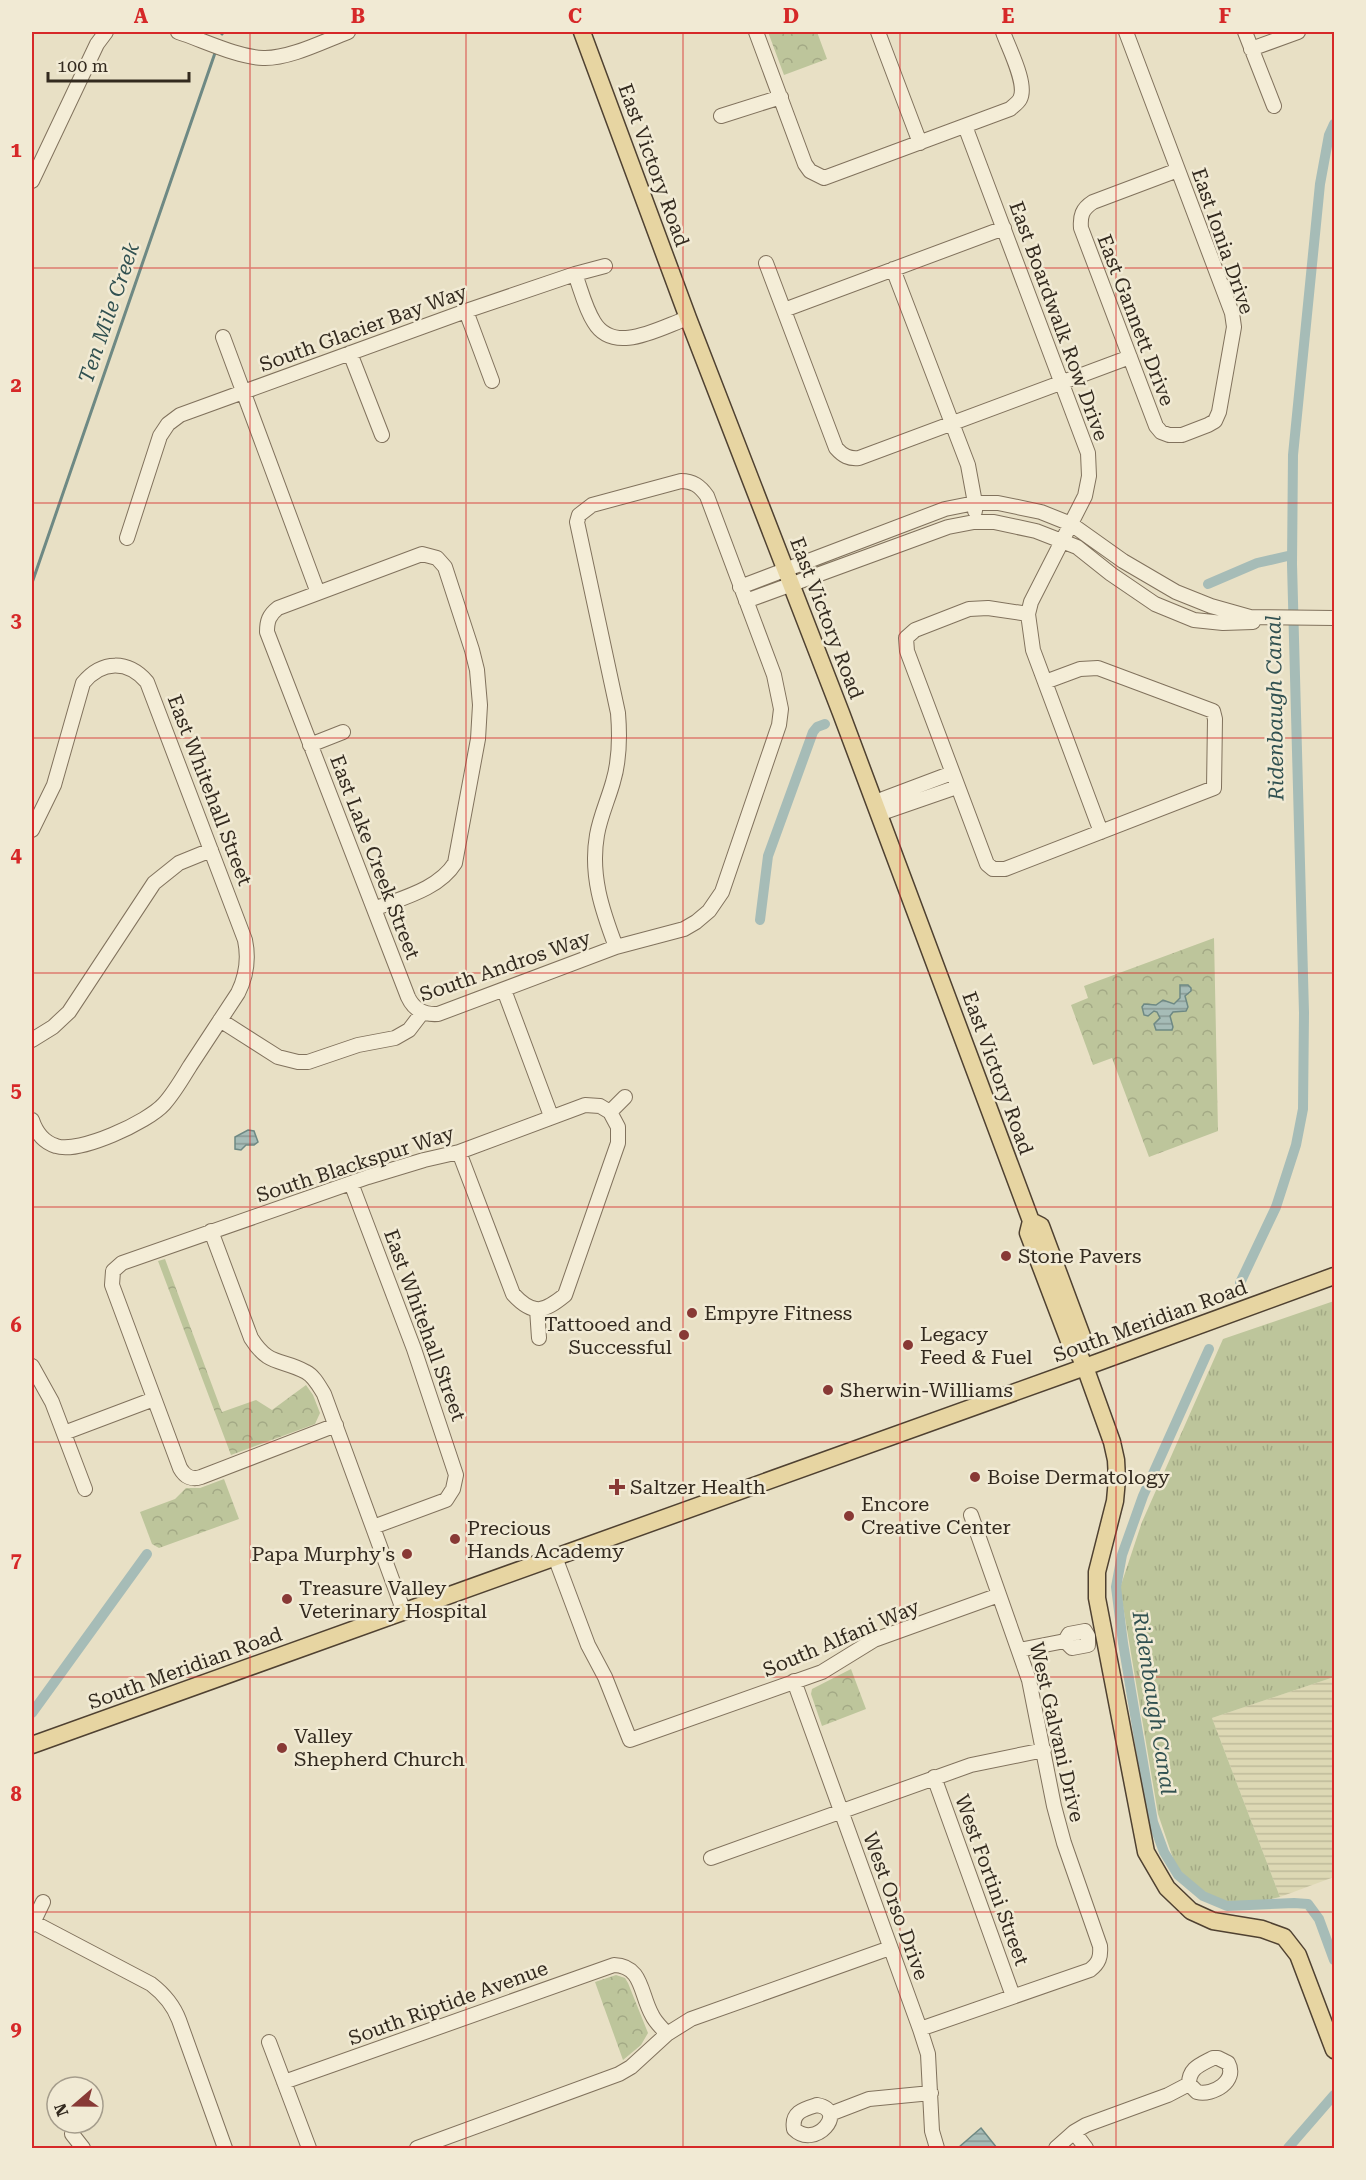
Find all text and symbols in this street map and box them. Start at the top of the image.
text: A [134,4,149,28]
text: B [351,4,365,28]
text: C [568,4,582,28]
text: D [783,4,799,28]
text: E [1002,4,1015,28]
text: F [1219,4,1231,28]
scale bar [48,45,189,83]
text: 100 m [57,55,108,76]
street label: East Victory Road [613,80,695,250]
text: 1 [10,138,22,162]
street label: East Ionia Drive [1187,165,1259,317]
street label: East Boardwalk Row Drive [1004,198,1114,444]
street label: East Gannett Drive [1092,231,1180,409]
water label: Ten Mile Creek [74,239,144,386]
street label: South Glacier Bay Way [256,279,470,377]
text: 2 [10,373,22,397]
street label: East Victory Road [785,534,869,703]
text: 3 [10,608,22,632]
water label: Ridenbaugh Canal [1261,615,1289,802]
street label: East Whitehall Street [163,691,258,889]
street label: East Lake Creek Street [325,752,425,963]
text: 4 [10,843,22,867]
street label: South Andros Way [416,925,594,1007]
street label: East Victory Road [957,988,1039,1158]
text: 5 [10,1078,22,1102]
street label: South Blackspur Way [253,1121,457,1207]
street label: East Whitehall Street [379,1226,471,1425]
place label: Stone Pavers [1018,1244,1141,1268]
marker: Stone Pavers [999,1249,1013,1263]
street label: South Meridian Road [1050,1275,1250,1367]
place label: Empyre Fitness [704,1301,852,1325]
marker: Empyre Fitness [685,1306,699,1320]
place label: Tattooed and Successful [544,1312,672,1359]
text: 6 [10,1313,22,1337]
place label: Legacy Feed & Fuel [920,1322,1033,1369]
marker: Tattooed and Successful [677,1328,691,1342]
marker: Legacy Feed & Fuel [901,1338,915,1352]
place label: Sherwin-Williams [840,1378,1013,1402]
marker: Sherwin-Williams [821,1383,835,1397]
place label: Boise Dermatology [987,1465,1170,1489]
marker: Boise Dermatology [968,1470,982,1484]
place label: Saltzer Health [630,1475,766,1499]
marker: Saltzer Health [608,1478,626,1496]
place label: Encore Creative Center [861,1492,1011,1539]
marker: Encore Creative Center [842,1509,856,1523]
place label: Precious Hands Academy [467,1516,624,1563]
marker: Precious Hands Academy [448,1532,462,1546]
place label: Papa Murphy's [252,1542,395,1566]
marker: Papa Murphy's [400,1547,414,1561]
text: 7 [10,1548,22,1572]
place label: Treasure Valley Veterinary Hospital [299,1576,487,1623]
marker: Treasure Valley Veterinary Hospital [280,1592,294,1606]
street label: South Alfani Way [759,1594,923,1682]
water label: Ridenbaugh Canal [1127,1609,1180,1796]
street label: South Meridian Road [85,1622,285,1714]
street label: West Galvani Drive [1025,1640,1089,1824]
place label: Valley Shepherd Church [294,1724,465,1771]
marker: Valley Shepherd Church [275,1741,289,1755]
text: 8 [10,1782,22,1806]
street label: West Fortini Street [950,1791,1034,1969]
street label: West Orso Drive [858,1829,934,1983]
street label: South Riptide Avenue [345,1956,551,2050]
text: 9 [10,2017,22,2041]
north arrow [45,2075,105,2135]
text: N [50,2101,72,2119]

